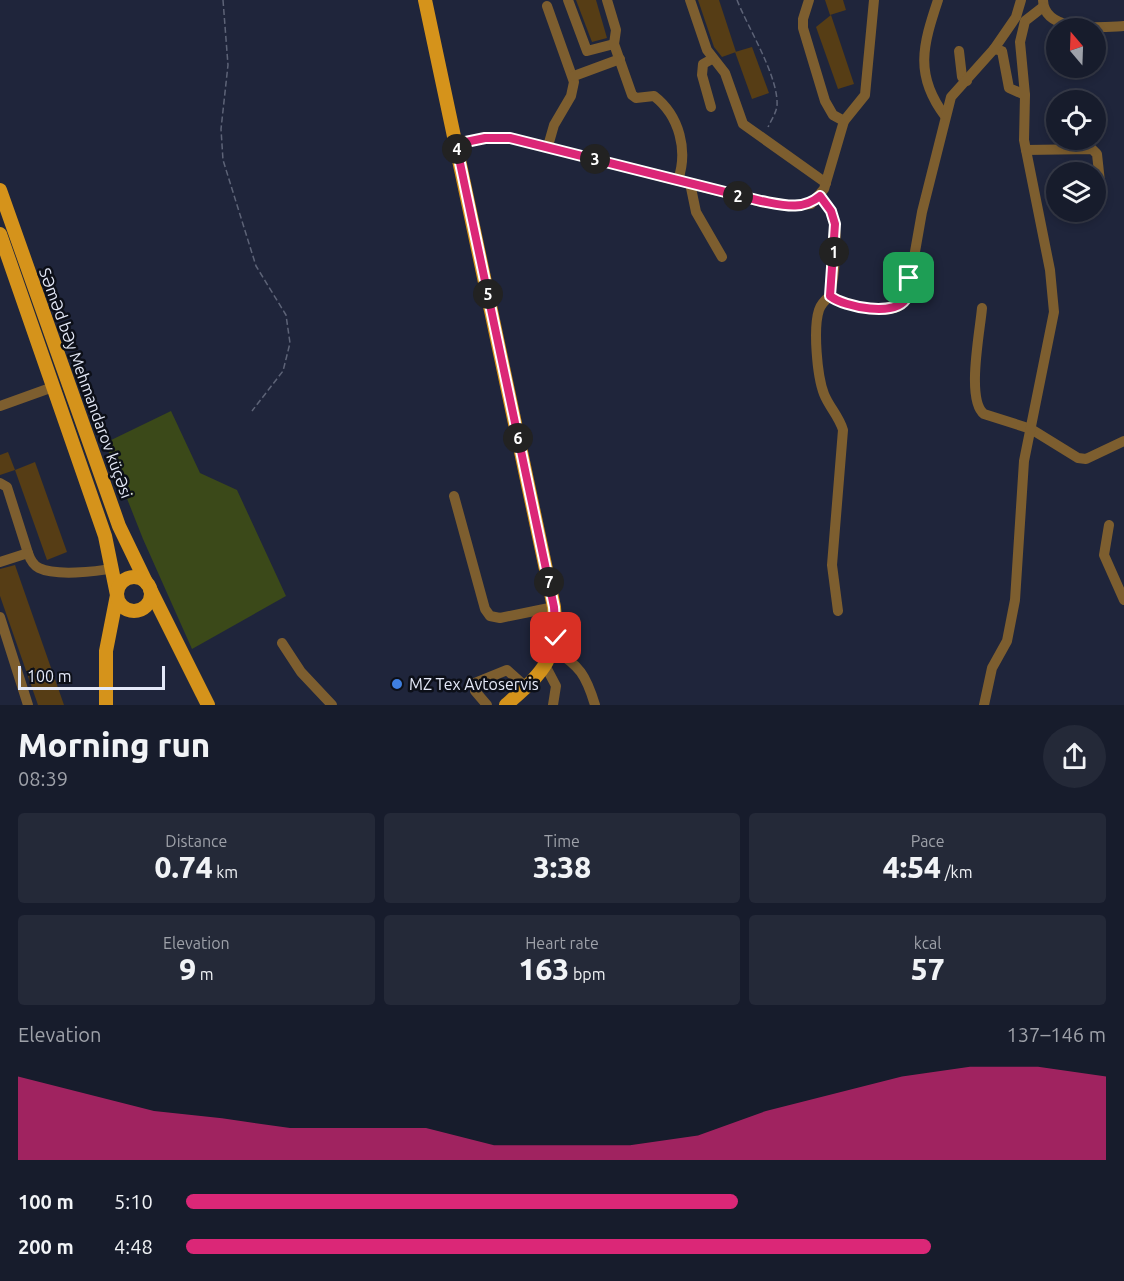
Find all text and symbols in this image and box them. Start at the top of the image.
north arrow [1046,18,1106,78]
map controls [1046,18,1106,222]
button: locate [1046,90,1106,150]
pin: 4 [442,134,472,164]
text: 4 [452,140,462,158]
pin: 3 [580,144,610,174]
text: 3 [590,150,600,168]
button: layers [1046,162,1106,222]
pin: 2 [723,181,753,211]
text: 2 [733,187,743,205]
pin: 1 [819,237,849,267]
text: 1 [829,243,839,261]
pin [883,252,934,303]
icon: arrive [892,261,925,294]
street label: Səməd bəy Mehmandarov küçəsi [36,265,136,501]
pin: 5 [473,279,503,309]
text: 5 [483,285,493,303]
pin: 6 [503,423,533,453]
text: 6 [513,429,523,447]
pin: 7 [534,567,564,597]
text: 7 [544,573,554,591]
pin [530,612,581,663]
icon: check [539,621,572,654]
scale bar [18,663,165,690]
text: 100 m [27,667,72,685]
place label: MZ Tex Avtoservis [409,675,539,693]
marker: MZ Tex Avtoservis [390,677,404,691]
button: share [1043,725,1106,788]
text: Morning run [18,726,210,763]
text: 08:39 [18,767,68,790]
text: Distance [165,832,227,850]
text: Time [544,832,580,850]
text: Pace [911,832,945,850]
text: 0.74 [154,850,213,884]
text: 3:38 [533,850,591,884]
text: 4:54 [883,850,941,884]
text: km [213,863,238,881]
text: /km [941,863,972,881]
text: Elevation [163,934,230,952]
text: Heart rate [525,934,599,952]
text: kcal [914,934,941,952]
text: 9 [179,952,196,986]
text: 163 [519,952,569,986]
text: 57 [911,952,945,986]
text: m [196,965,214,983]
text: bpm [569,965,605,983]
text: Elevation [18,1023,101,1046]
text: 137–146 m [1007,1023,1106,1046]
text: 100 m [18,1190,74,1213]
text: 5:10 [114,1190,153,1213]
text: 200 m [18,1235,74,1258]
text: 4:48 [114,1235,153,1258]

